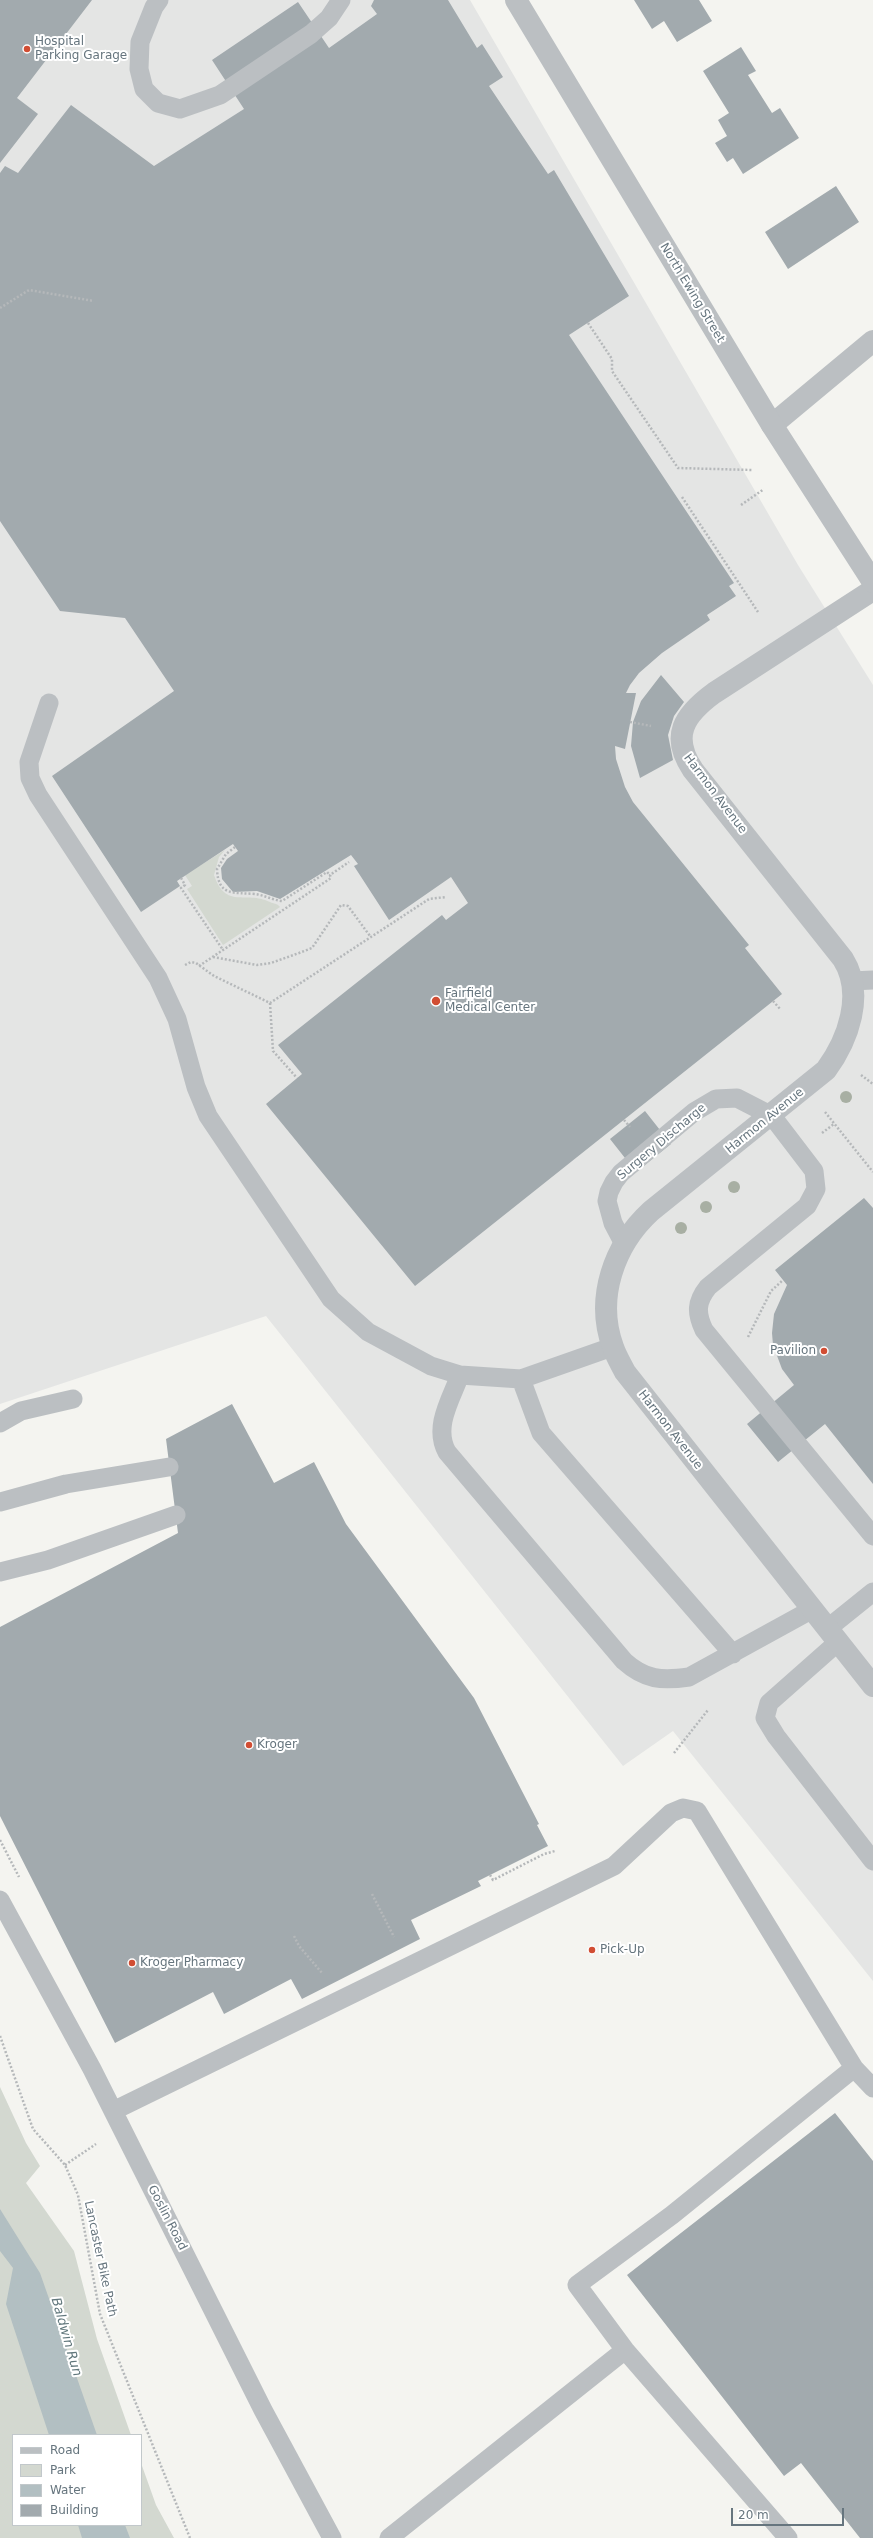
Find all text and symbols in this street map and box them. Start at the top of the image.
place label: Hospital Parking Garage [35,35,127,63]
marker: Hospital Parking Garage [22,44,32,54]
street label: North Ewing Street [657,241,727,345]
street label: Harmon Avenue [680,751,750,837]
place label: Fairfield Medical Center [445,987,535,1015]
marker: Fairfield Medical Center [430,995,442,1007]
street label: Harmon Avenue [723,1085,807,1157]
street label: Surgery Discharge [615,1101,709,1183]
place label: Pavilion [770,1344,816,1358]
marker: Pavilion [819,1346,829,1356]
street label: Harmon Avenue [635,1388,705,1472]
place label: Kroger [257,1738,297,1752]
marker: Kroger [244,1740,254,1750]
place label: Pick-Up [600,1943,645,1957]
marker: Pick-Up [587,1945,597,1955]
place label: Kroger Pharmacy [140,1956,243,1970]
marker: Kroger Pharmacy [127,1958,137,1968]
street label: Goslin Road [144,2183,190,2253]
street label: Lancaster Bike Path [81,2200,119,2318]
water label: Baldwin Run [47,2296,85,2378]
legend [12,2434,142,2526]
text: Road [50,2443,80,2457]
text: Park [50,2463,76,2477]
text: Water [50,2483,85,2497]
scale bar [733,2500,846,2526]
text: Building [50,2503,99,2517]
text: 20 m [738,2508,769,2522]

